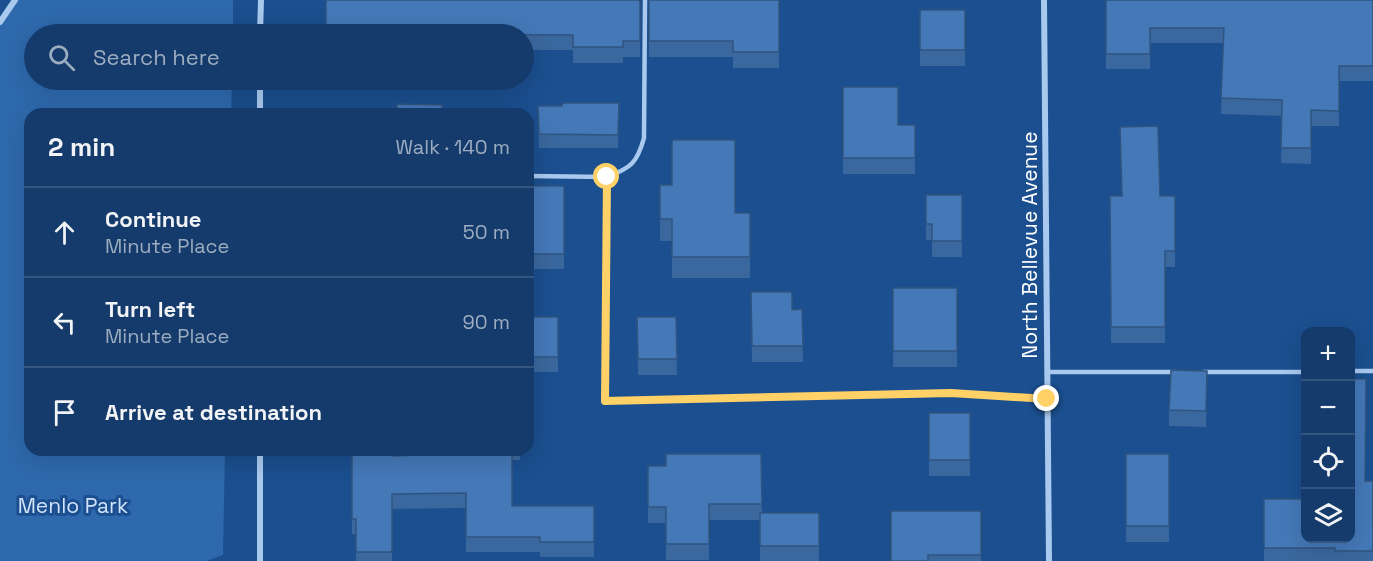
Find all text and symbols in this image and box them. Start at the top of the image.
search box [24,24,534,90]
icon: search [45,41,78,74]
text: Search here [93,43,220,71]
text: 2 min [48,130,115,164]
street label: North Bellevue Avenue [1016,131,1043,359]
text: Walk · 140 m [396,134,510,160]
route start [593,163,619,189]
text: Continue [105,205,201,233]
icon: ahead [48,216,81,249]
text: 50 m [463,219,510,245]
text: Minute Place [105,233,229,259]
text: Turn left [105,295,195,323]
icon: left [48,306,81,339]
text: 90 m [463,309,510,335]
text: Minute Place [105,323,229,349]
map controls [1301,327,1355,543]
button: + [1301,327,1355,381]
button: − [1301,381,1355,435]
route end [1033,385,1059,411]
icon: arrive [48,396,81,429]
text: Arrive at destination [105,398,322,426]
button: locate [1301,435,1355,489]
button: layers [1301,489,1355,543]
park label: Menlo Park [18,492,128,519]

